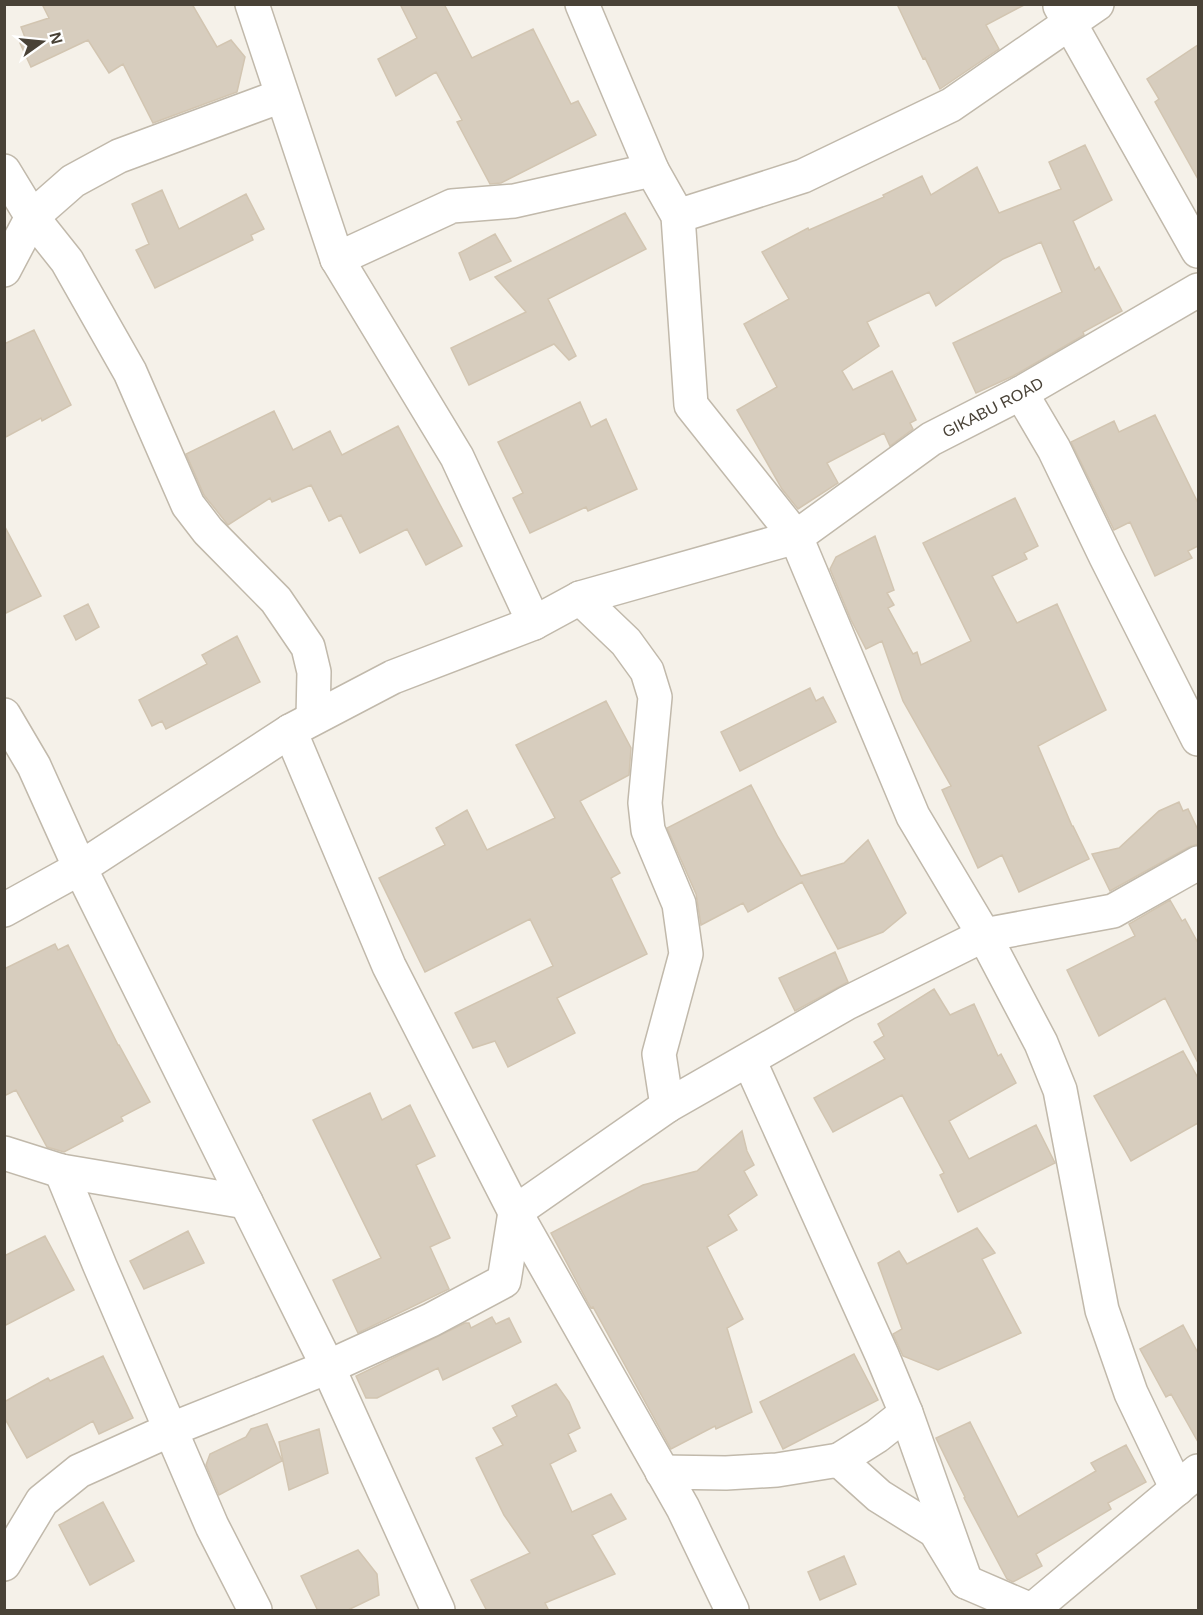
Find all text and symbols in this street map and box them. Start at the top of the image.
north arrow [12,12,72,72]
text: N [46,30,66,46]
street label: GIKABU ROAD [939,374,1046,440]

